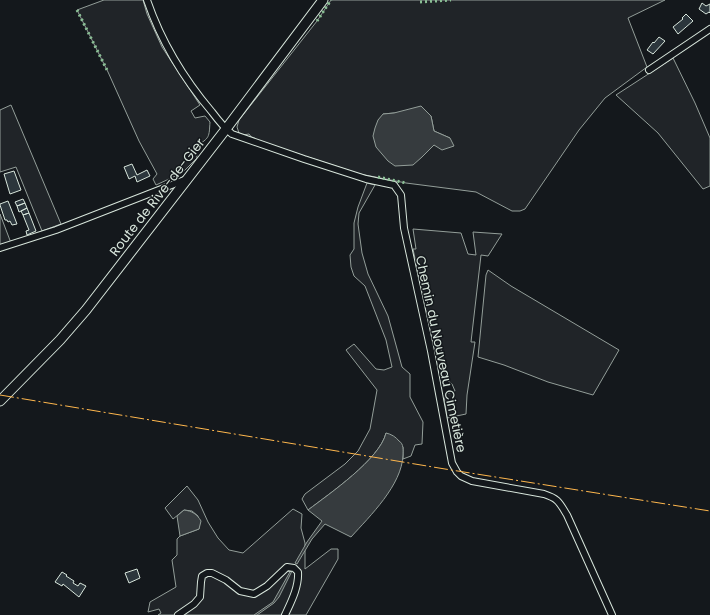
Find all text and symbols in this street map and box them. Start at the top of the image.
street label: Route de Rive-de-Gier [105,134,209,260]
street label: Chemin du Nouveau Cimetière [411,254,471,454]

